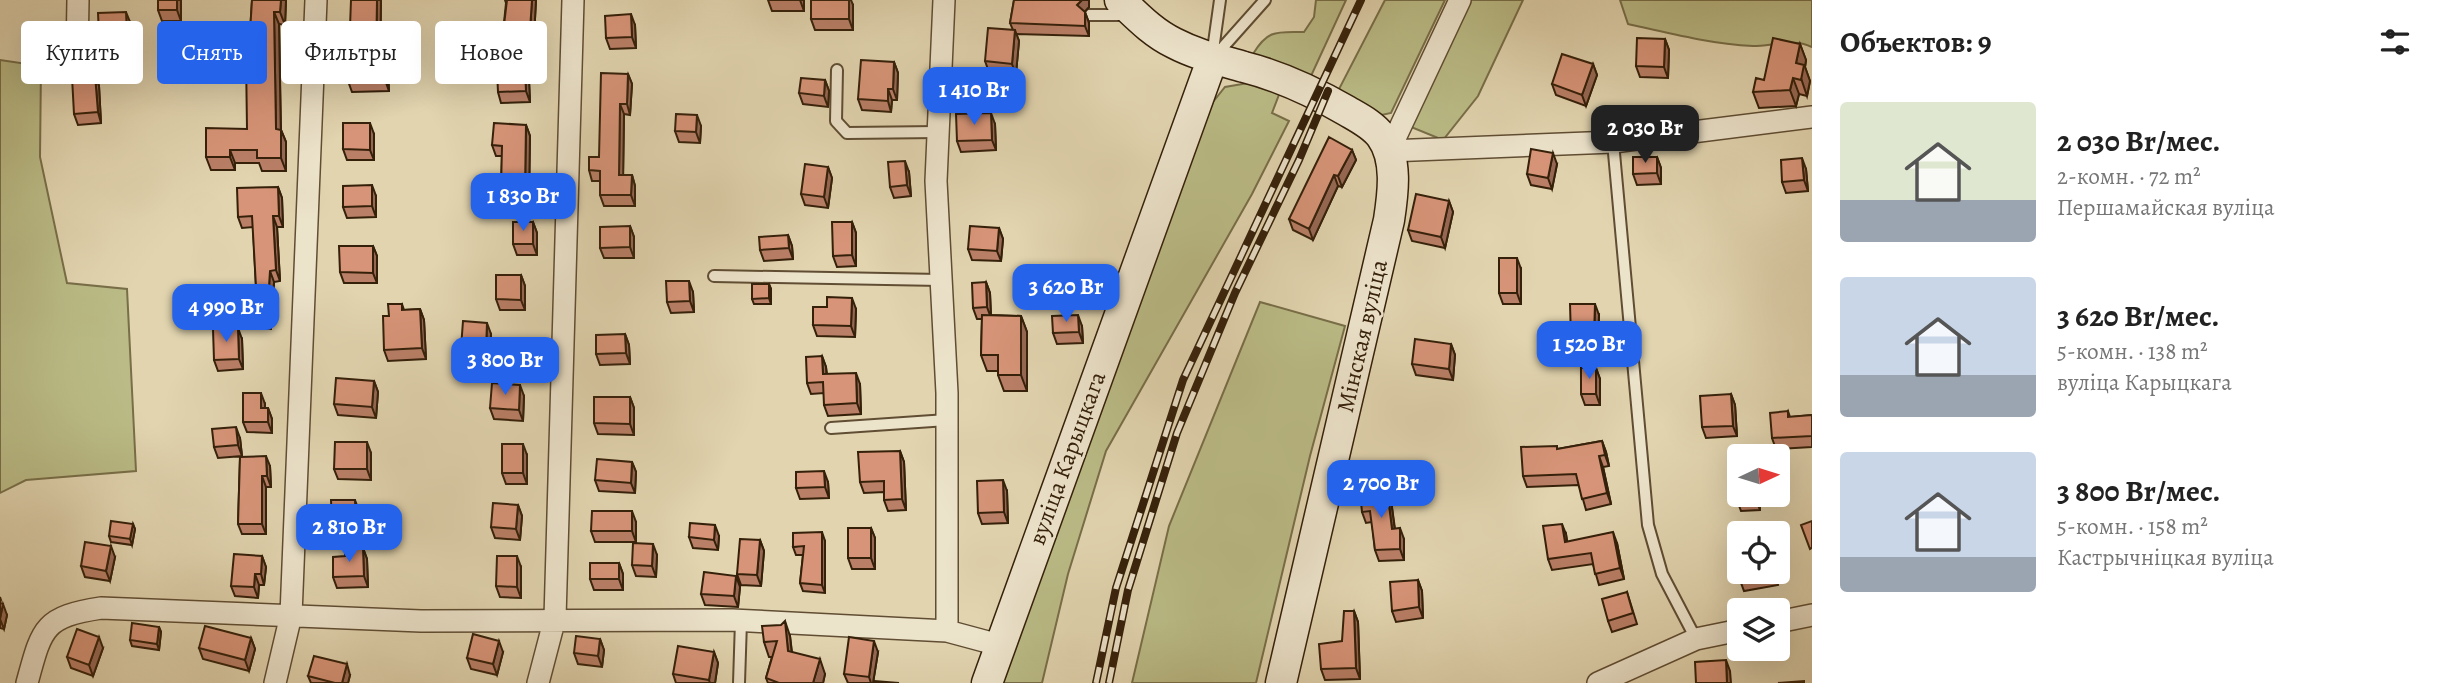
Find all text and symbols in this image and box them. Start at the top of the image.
chip: Купить [21,21,143,84]
chip: Снять [157,21,267,84]
chip: Фильтры [281,21,421,84]
chip: Новое [435,21,547,84]
text: Объектов: 9 [1840,22,1992,62]
icon: filters [2376,23,2414,61]
pin: 1 410 Br [902,68,1046,127]
text: 1 410 Br [939,74,1009,105]
pin: 2 030 Br [1573,106,1717,165]
text: 2 030 Br [1607,112,1683,143]
text: 2 030 Br/мес. [2057,121,2221,161]
icon: home [1896,130,1980,214]
text: 2-комн. · 72 m² [2057,161,2201,192]
pin: 1 830 Br [451,174,595,233]
text: 1 830 Br [487,180,559,211]
text: Першамайская вуліца [2057,192,2275,223]
street label: Мінская вуліца [1329,256,1395,416]
pin: 3 620 Br [994,264,1138,324]
text: 3 620 Br [1028,271,1104,302]
pin: 4 990 Br [154,284,298,344]
text: 4 990 Br [188,291,264,322]
text: 3 620 Br/мес. [2057,296,2220,336]
icon: home [1896,305,1980,389]
pin: 1 520 Br [1517,322,1661,381]
text: 1 520 Br [1553,328,1625,359]
text: 5-комн. · 138 m² [2057,336,2208,367]
pin: 3 800 Br [433,338,577,397]
text: 3 800 Br [467,344,543,375]
street label: вуліца Карыцкага [1021,367,1113,549]
text: вуліца Карыцкага [2057,367,2232,398]
north arrow [1727,444,1790,508]
map controls [1727,444,1790,661]
pin: 2 700 Br [1309,461,1453,520]
text: 2 700 Br [1343,467,1419,498]
text: 3 800 Br/мес. [2057,471,2221,511]
icon: home [1896,480,1980,564]
pin: 2 810 Br [277,504,421,564]
text: 2 810 Br [312,511,386,542]
text: 5-комн. · 158 m² [2057,511,2208,542]
button: locate [1727,521,1790,584]
text: Кастрычніцкая вуліца [2057,542,2274,573]
button: layers [1727,598,1790,661]

